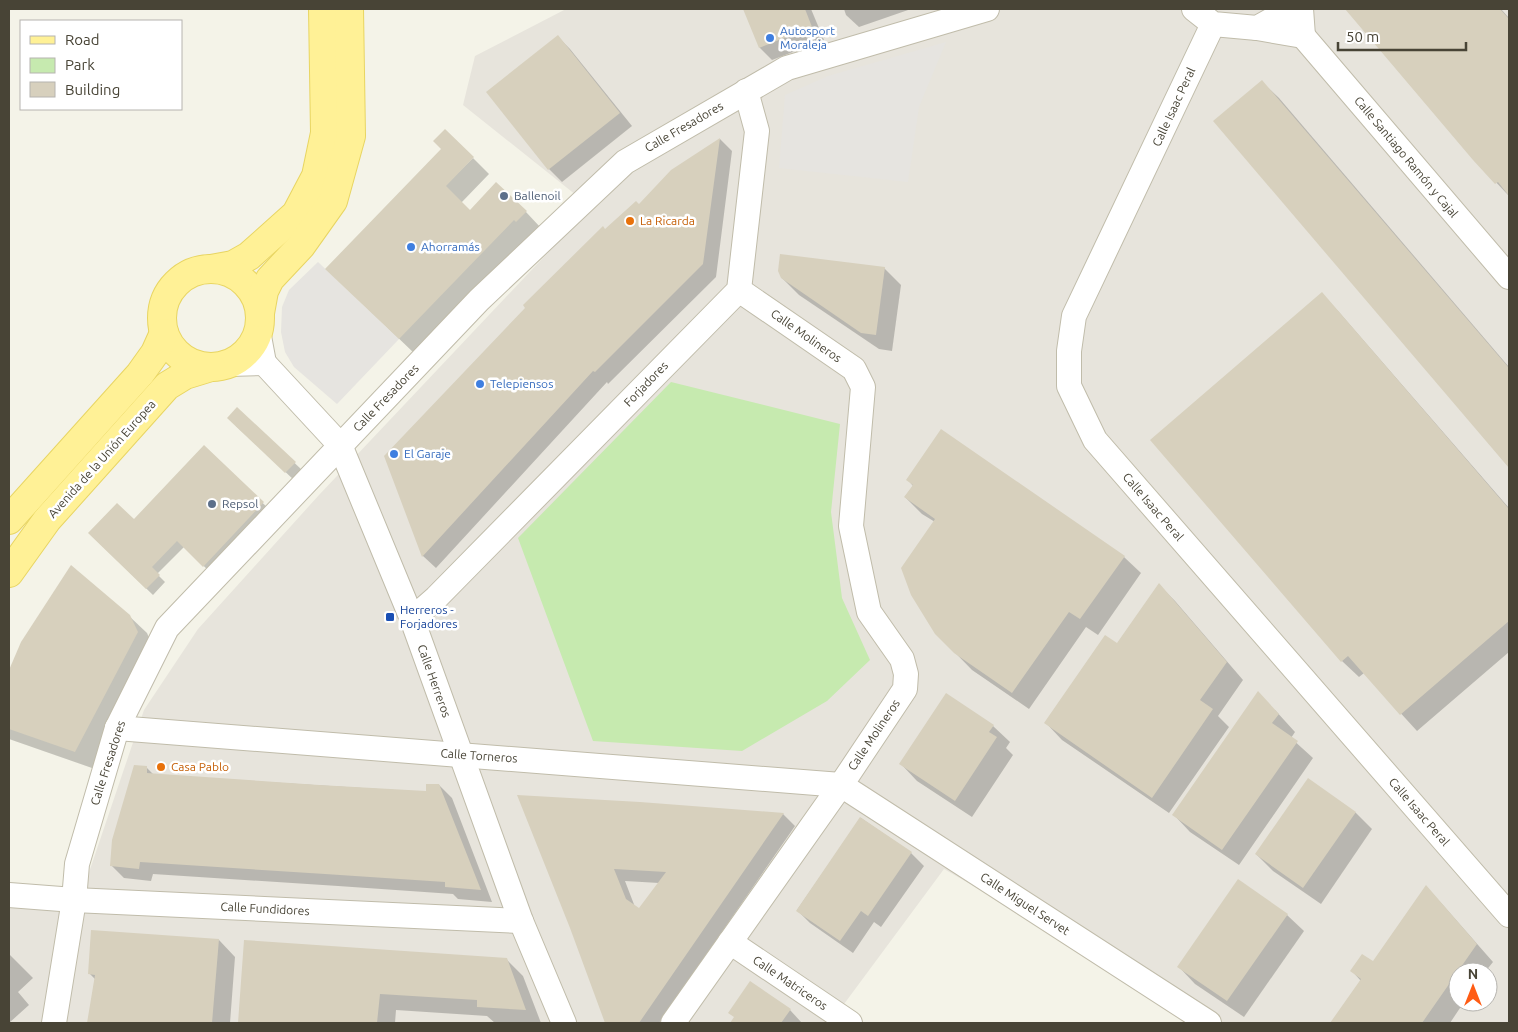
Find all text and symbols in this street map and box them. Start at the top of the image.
legend [20,20,182,110]
scale bar [1338,20,1466,52]
place label: Autosport Moraleja [780,24,835,51]
text: 50 m [1346,28,1379,45]
text: Road [65,31,100,48]
marker: Autosport Moraleja [764,32,776,44]
text: Park [65,56,95,73]
street label: Calle Isaac Peral [1150,65,1198,148]
text: Building [65,81,120,98]
street label: Calle Santiago Ramón y Cajal [1352,94,1461,220]
street label: Calle Fresadores [642,99,725,154]
place label: Ballenoil [514,189,561,202]
marker: Ballenoil [498,190,510,202]
place label: La Ricarda [640,214,695,227]
marker: La Ricarda [624,215,636,227]
place label: Ahorramás [421,240,480,253]
marker: Ahorramás [405,241,417,253]
street label: Calle Molineros [769,306,844,365]
street label: Forjadores [621,359,670,409]
street label: Calle Fresadores [350,361,421,434]
place label: Telepiensos [490,377,553,390]
marker: Telepiensos [474,378,486,390]
street label: Avenida de la Unión Europea [45,397,158,520]
place label: El Garaje [404,447,451,460]
marker: El Garaje [388,448,400,460]
street label: Calle Isaac Peral [1120,470,1186,543]
place label: Repsol [222,497,258,510]
marker: Repsol [206,498,218,510]
place label: Herreros - Forjadores [400,603,457,630]
marker: Herreros - Forjadores [384,611,396,623]
street label: Calle Herreros [415,643,454,719]
street label: Calle Molineros [845,697,902,773]
street label: Calle Fresadores [88,719,127,807]
street label: Calle Torneros [440,746,518,765]
place label: Casa Pablo [171,760,229,773]
marker: Casa Pablo [155,761,167,773]
street label: Calle Isaac Peral [1386,775,1452,848]
street label: Calle Miguel Servet [978,870,1073,937]
street label: Calle Fundidores [220,900,310,917]
street label: Calle Matriceros [751,953,830,1012]
north arrow [1448,962,1498,1012]
text: N [1468,966,1478,982]

